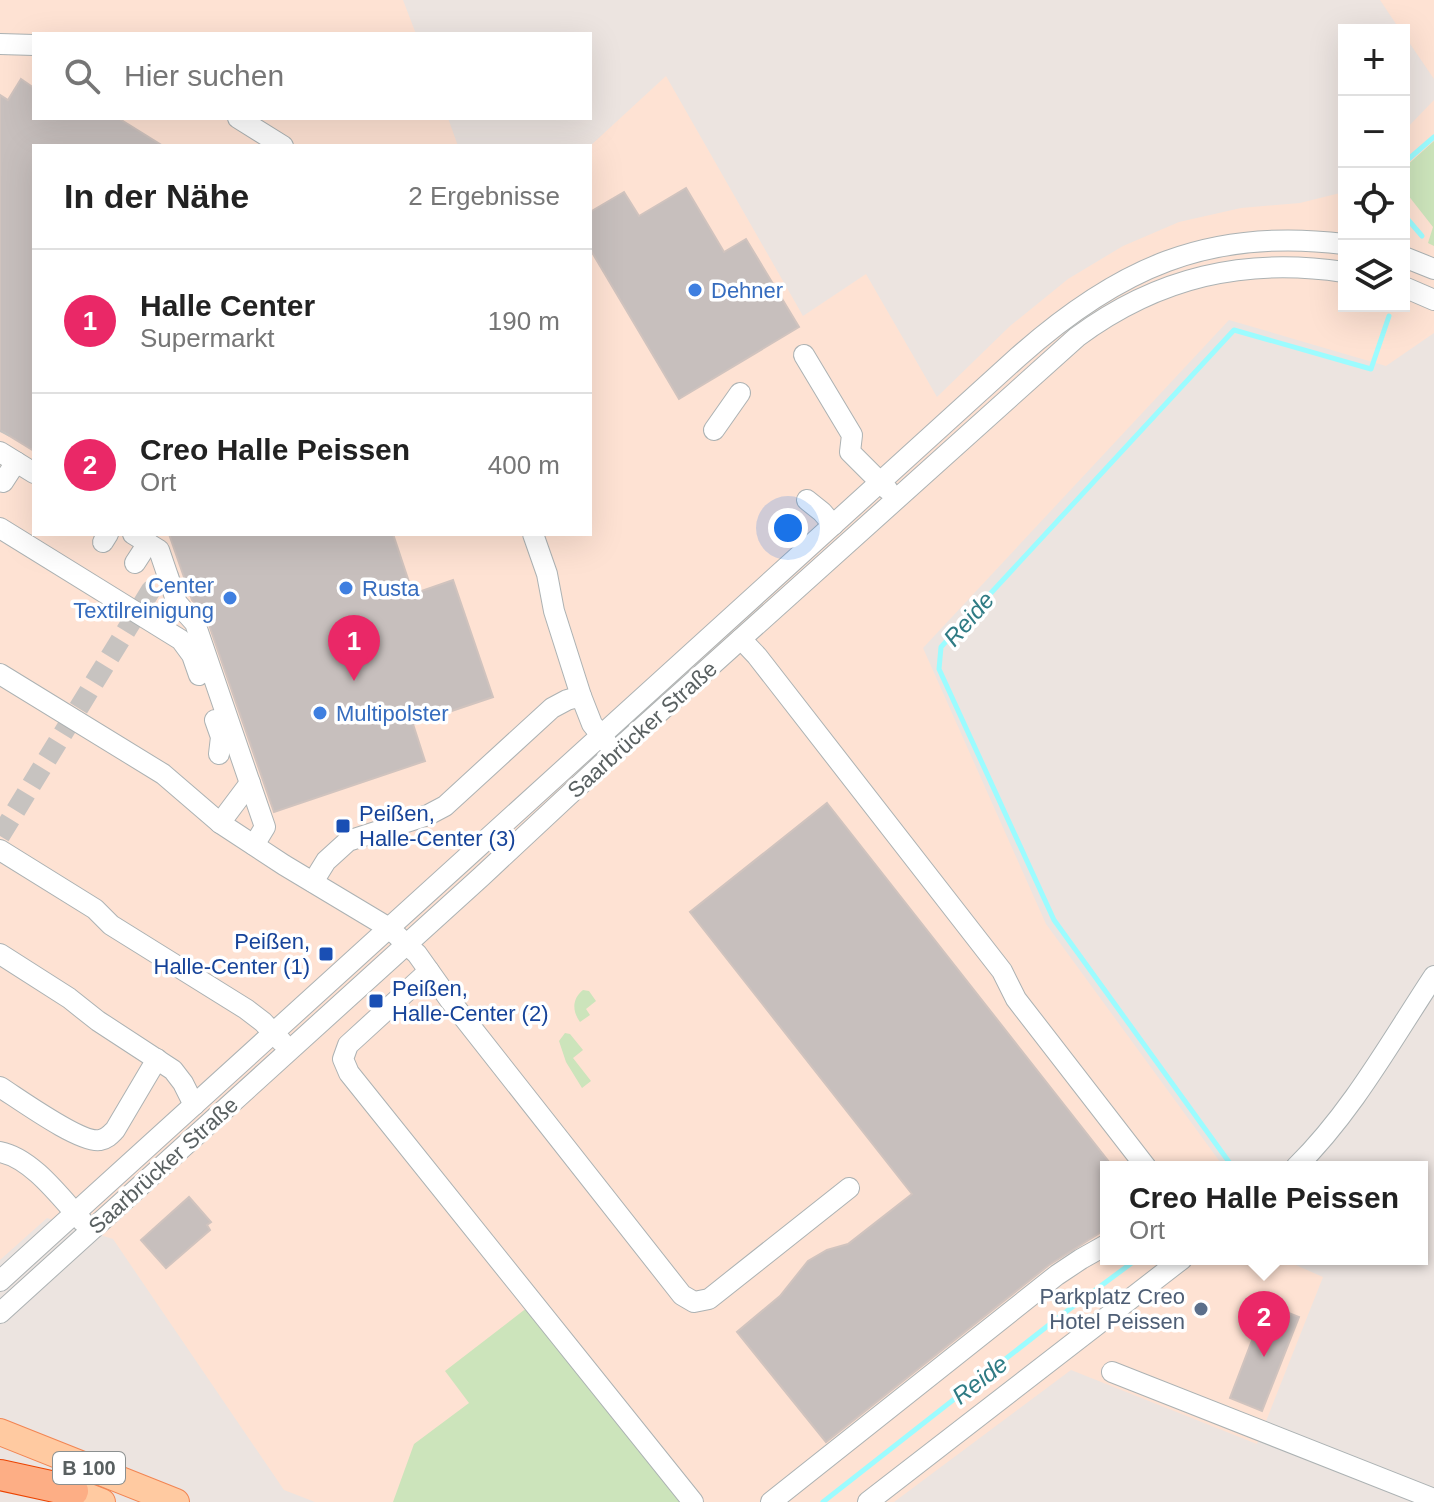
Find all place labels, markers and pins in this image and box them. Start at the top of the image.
place label: Dehner [711,278,783,303]
marker: Dehner [686,281,704,299]
place label: Center Textilreinigung [73,573,214,623]
place label: Rusta [362,576,420,601]
marker: Rusta [337,579,355,597]
marker: Center Textilreinigung [221,589,239,607]
pin: 1 [328,615,380,681]
place label: Multipolster [336,701,448,726]
marker: Multipolster [311,704,329,722]
place label: Peißen, Halle-Center (3) [359,801,516,851]
marker: Peißen, Halle-Center (3) [334,817,352,835]
place label: Peißen, Halle-Center (1) [154,929,310,979]
marker: Peißen, Halle-Center (1) [317,945,335,963]
place label: Peißen, Halle-Center (2) [392,976,549,1026]
marker: Peißen, Halle-Center (2) [367,992,385,1010]
place label: Parkplatz Creo Hotel Peissen [1039,1284,1185,1334]
pin: 2 [1238,1291,1290,1357]
marker: Parkplatz Creo Hotel Peissen [1192,1300,1210,1318]

